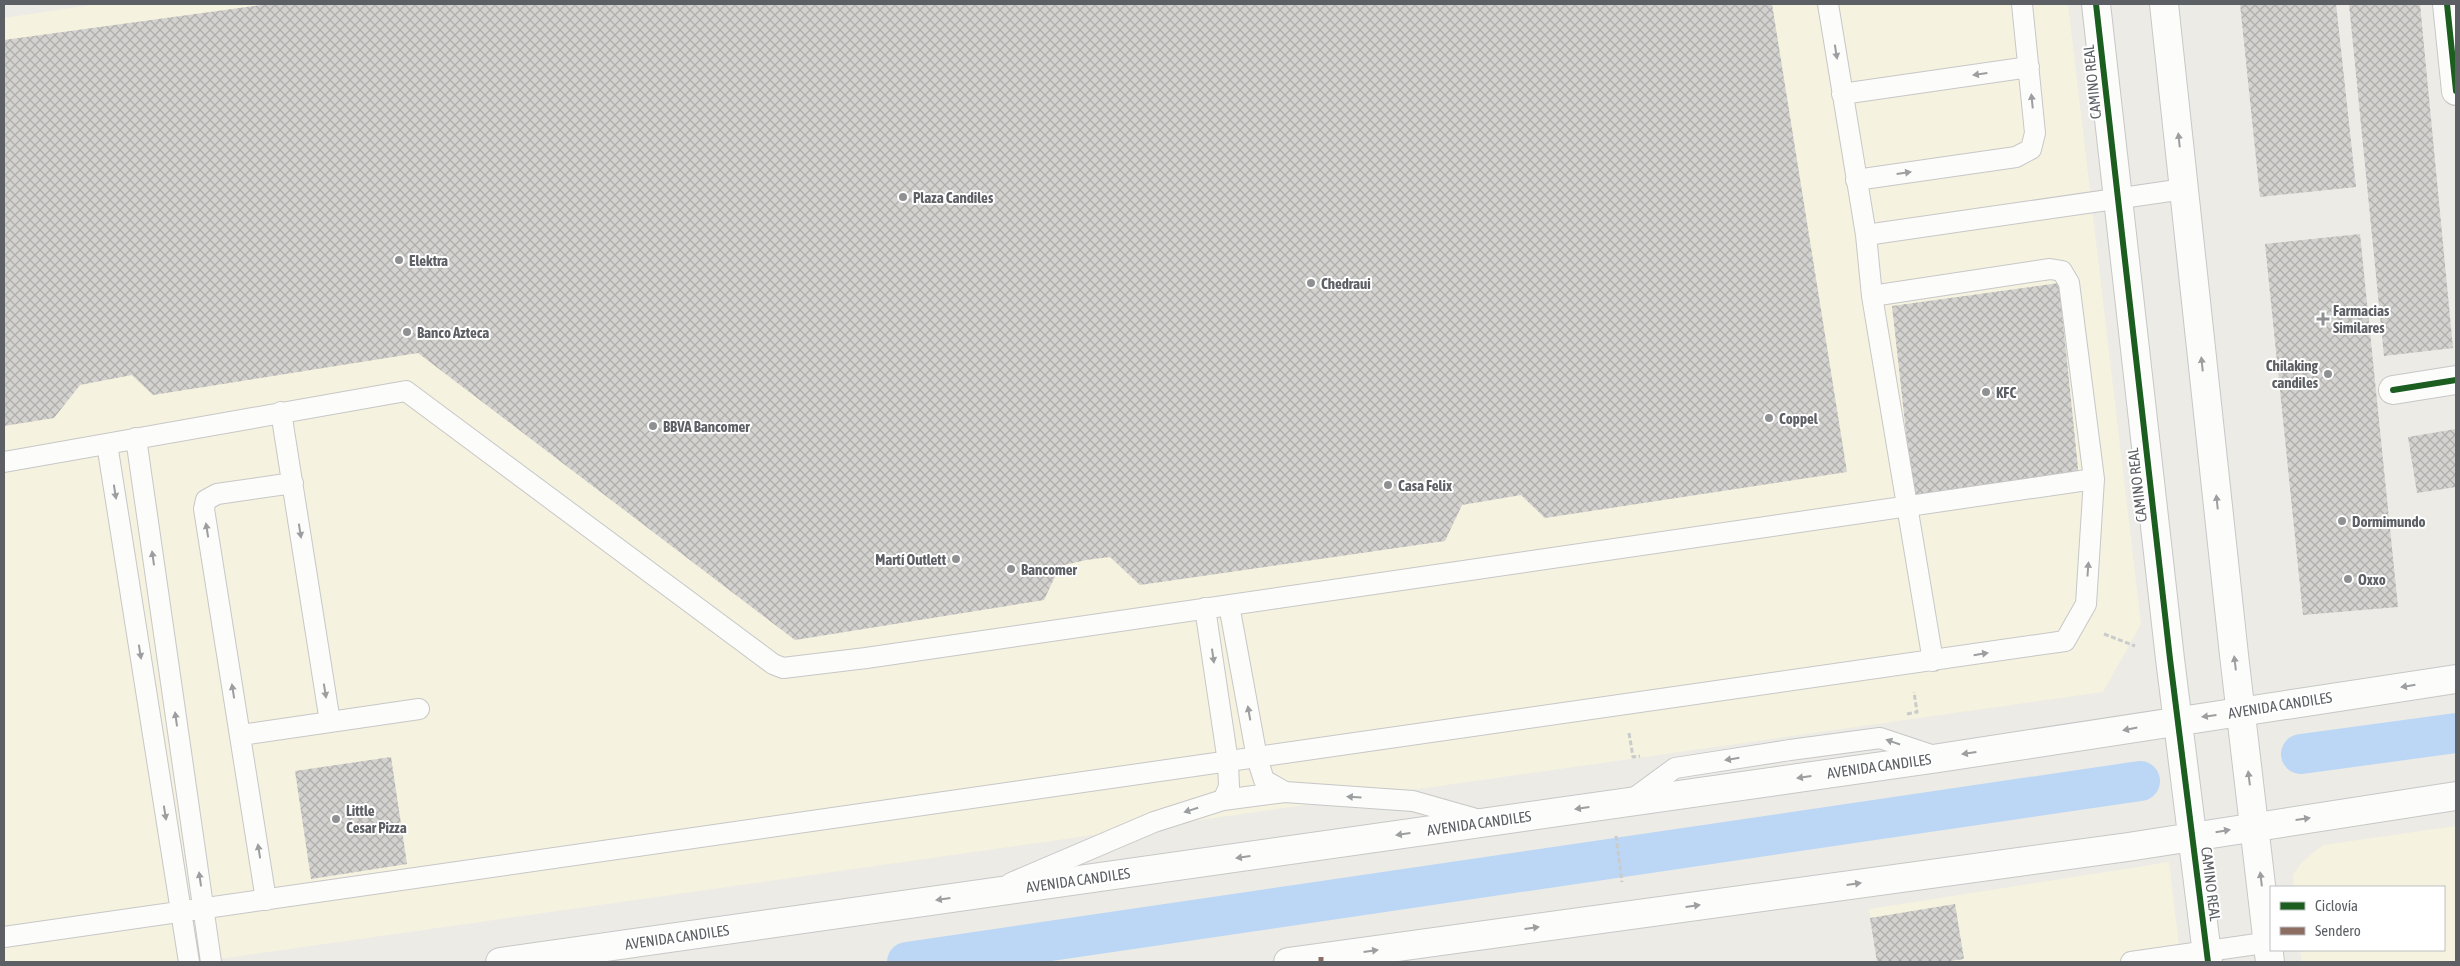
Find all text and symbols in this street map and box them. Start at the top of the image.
one-way arrow [1832,44,1840,60]
street label: CAMINO REAL [2080,44,2104,120]
one-way arrow [1972,70,1988,78]
one-way arrow [2028,93,2036,109]
one-way arrow [2175,132,2183,148]
one-way arrow [1897,169,1913,177]
place label: Plaza Candiles [913,189,994,206]
marker: Plaza Candiles [897,191,909,203]
place label: Elektra [409,252,448,269]
marker: Elektra [393,254,405,266]
place label: Chedraui [1321,275,1371,292]
marker: Chedraui [1305,277,1317,289]
place label: Farmacias Similares [2333,302,2390,336]
marker: Farmacias Similares [2317,313,2329,325]
place label: Banco Azteca [417,324,489,341]
marker: Banco Azteca [401,326,413,338]
one-way arrow [2198,356,2206,372]
place label: Chilaking candiles [2266,357,2319,391]
marker: Chilaking candiles [2322,368,2334,380]
place label: KFC [1996,384,2016,401]
marker: KFC [1980,386,1992,398]
place label: Coppel [1779,410,1819,427]
marker: Coppel [1763,412,1775,424]
place label: BBVA Bancomer [663,418,750,435]
marker: BBVA Bancomer [647,420,659,432]
street label: CAMINO REAL [2124,447,2150,523]
place label: Casa Felix [1398,477,1452,494]
marker: Casa Felix [1382,479,1394,491]
one-way arrow [111,484,119,500]
one-way arrow [2213,494,2221,510]
place label: Dormimundo [2352,513,2426,530]
marker: Dormimundo [2336,515,2348,527]
one-way arrow [203,522,211,538]
one-way arrow [297,523,305,539]
one-way arrow [149,549,157,565]
place label: Martí Outlett [875,551,947,568]
marker: Martí Outlett [950,553,962,565]
place label: Bancomer [1021,561,1078,578]
one-way arrow [2084,561,2092,577]
marker: Bancomer [1005,563,1017,575]
place label: Oxxo [2358,571,2386,588]
marker: Oxxo [2342,573,2354,585]
one-way arrow [136,645,144,661]
one-way arrow [1209,649,1217,665]
one-way arrow [1973,649,1989,657]
one-way arrow [2231,655,2239,671]
one-way arrow [2400,682,2416,690]
one-way arrow [229,683,237,699]
one-way arrow [322,684,330,700]
street label: AVENIDA CANDILES [2227,688,2333,722]
one-way arrow [1244,704,1252,720]
one-way arrow [172,710,180,726]
one-way arrow [2201,712,2217,720]
one-way arrow [2122,725,2137,733]
one-way arrow [1885,738,1900,745]
one-way arrow [1961,749,1977,757]
street label: AVENIDA CANDILES [1826,750,1932,782]
one-way arrow [1724,755,1740,763]
one-way arrow [2244,769,2252,785]
one-way arrow [1796,773,1812,781]
one-way arrow [1345,792,1361,800]
place label: Little Cesar Pizza [346,802,407,836]
one-way arrow [162,805,170,821]
one-way arrow [1573,805,1589,813]
one-way arrow [1183,807,1198,815]
street label: AVENIDA CANDILES [1426,807,1532,839]
marker: Little Cesar Pizza [330,813,342,825]
one-way arrow [2295,815,2311,823]
one-way arrow [2215,827,2231,835]
one-way arrow [1395,830,1411,838]
one-way arrow [254,843,262,859]
street label: CAMINO REAL [2198,846,2224,922]
one-way arrow [1234,853,1250,861]
street label: AVENIDA CANDILES [1025,864,1131,896]
one-way arrow [195,871,203,887]
one-way arrow [2257,871,2265,887]
one-way arrow [1846,880,1862,888]
legend [2270,886,2445,951]
one-way arrow [935,895,951,903]
text: Ciclovía [2315,897,2358,914]
one-way arrow [1685,902,1701,910]
street label: AVENIDA CANDILES [624,921,730,953]
text: Sendero [2315,922,2361,939]
one-way arrow [1524,924,1540,932]
one-way arrow [1363,946,1379,954]

